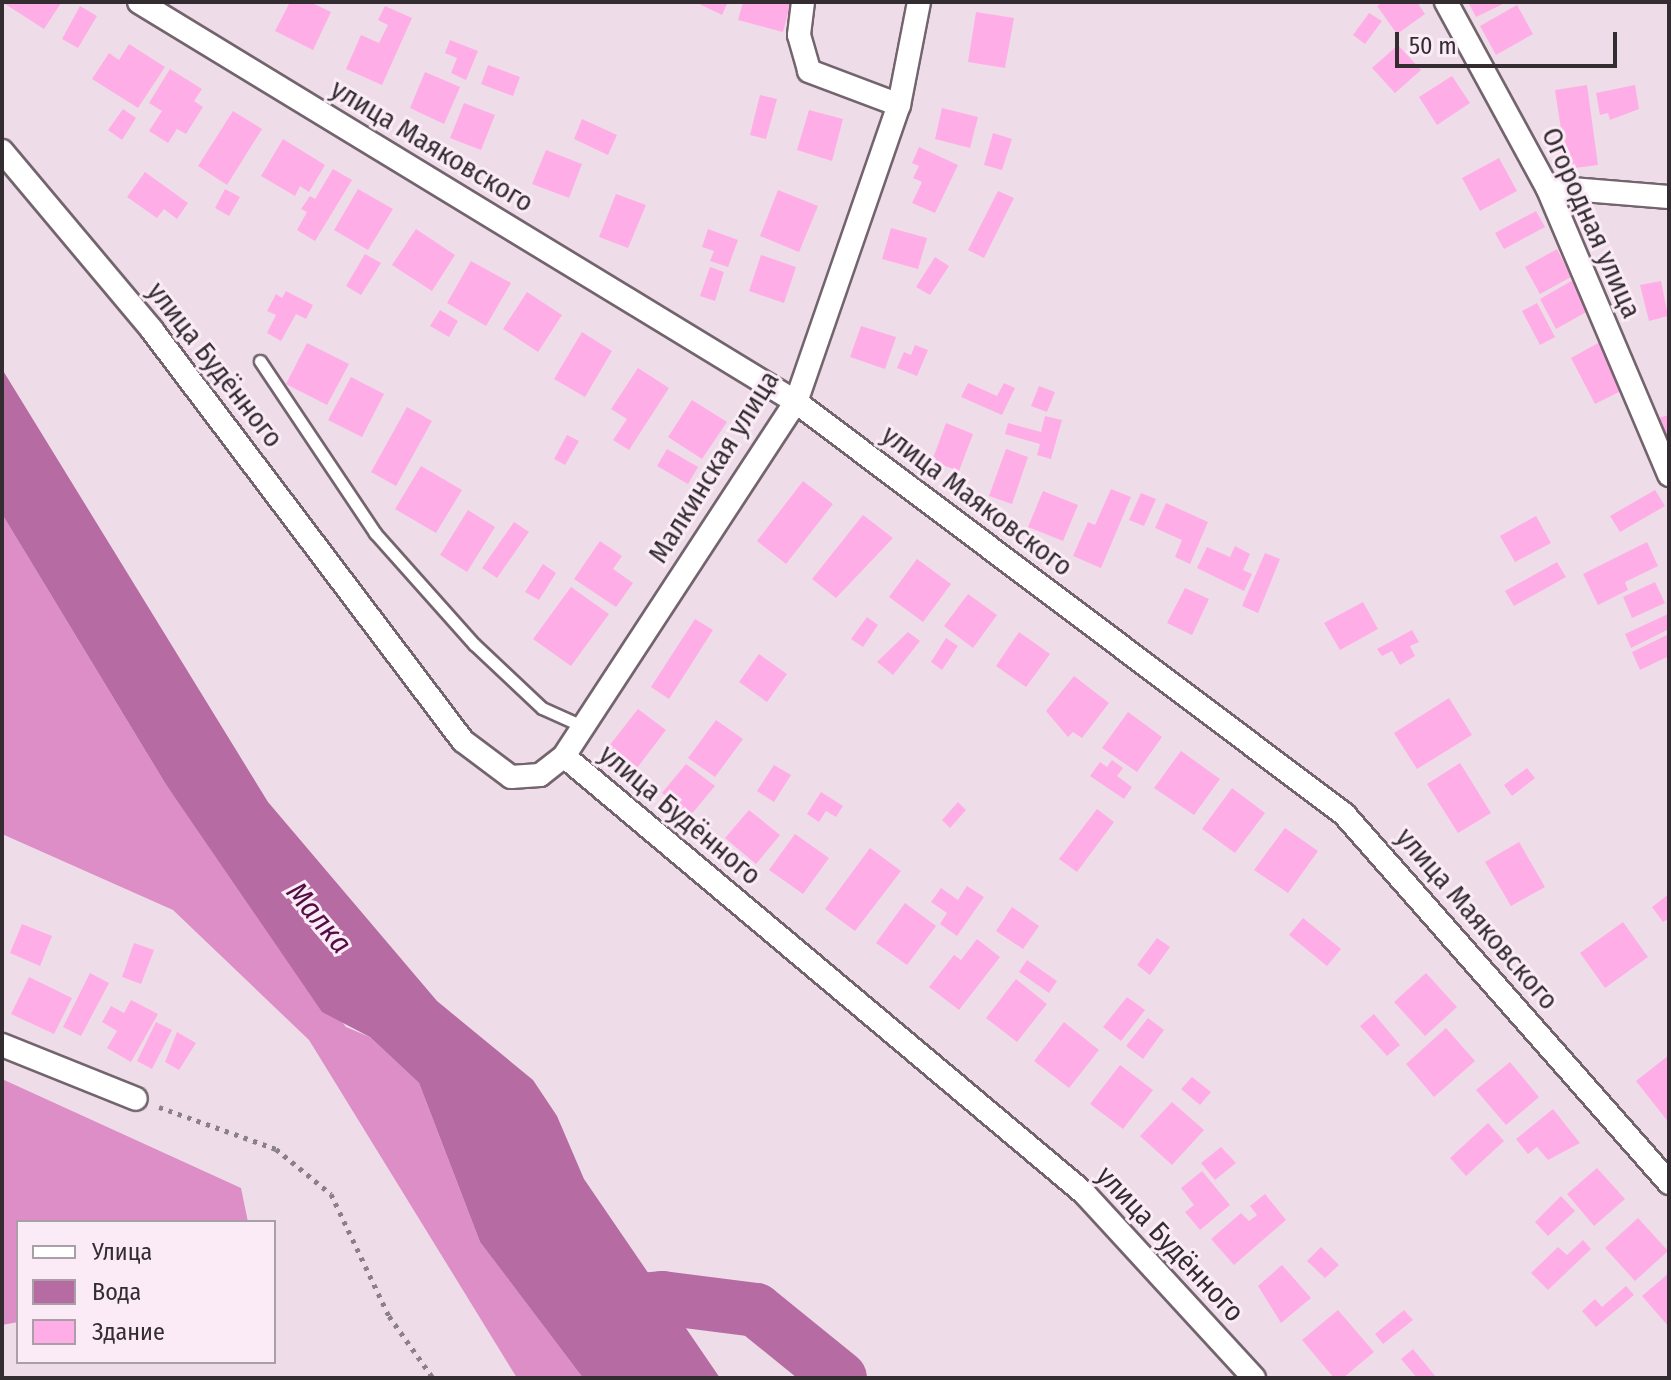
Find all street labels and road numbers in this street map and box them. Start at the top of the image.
street label: улица Маяковского [325,72,539,220]
street label: Огородная улица [1534,122,1648,324]
street label: улица Будённого [140,276,290,454]
street label: Малкинская улица [641,365,787,569]
street label: улица Маяковского [875,418,1079,584]
street label: улица Будённого [592,738,768,892]
street label: улица Маяковского [1389,821,1565,1017]
street label: улица Будённого [1089,1159,1251,1329]

